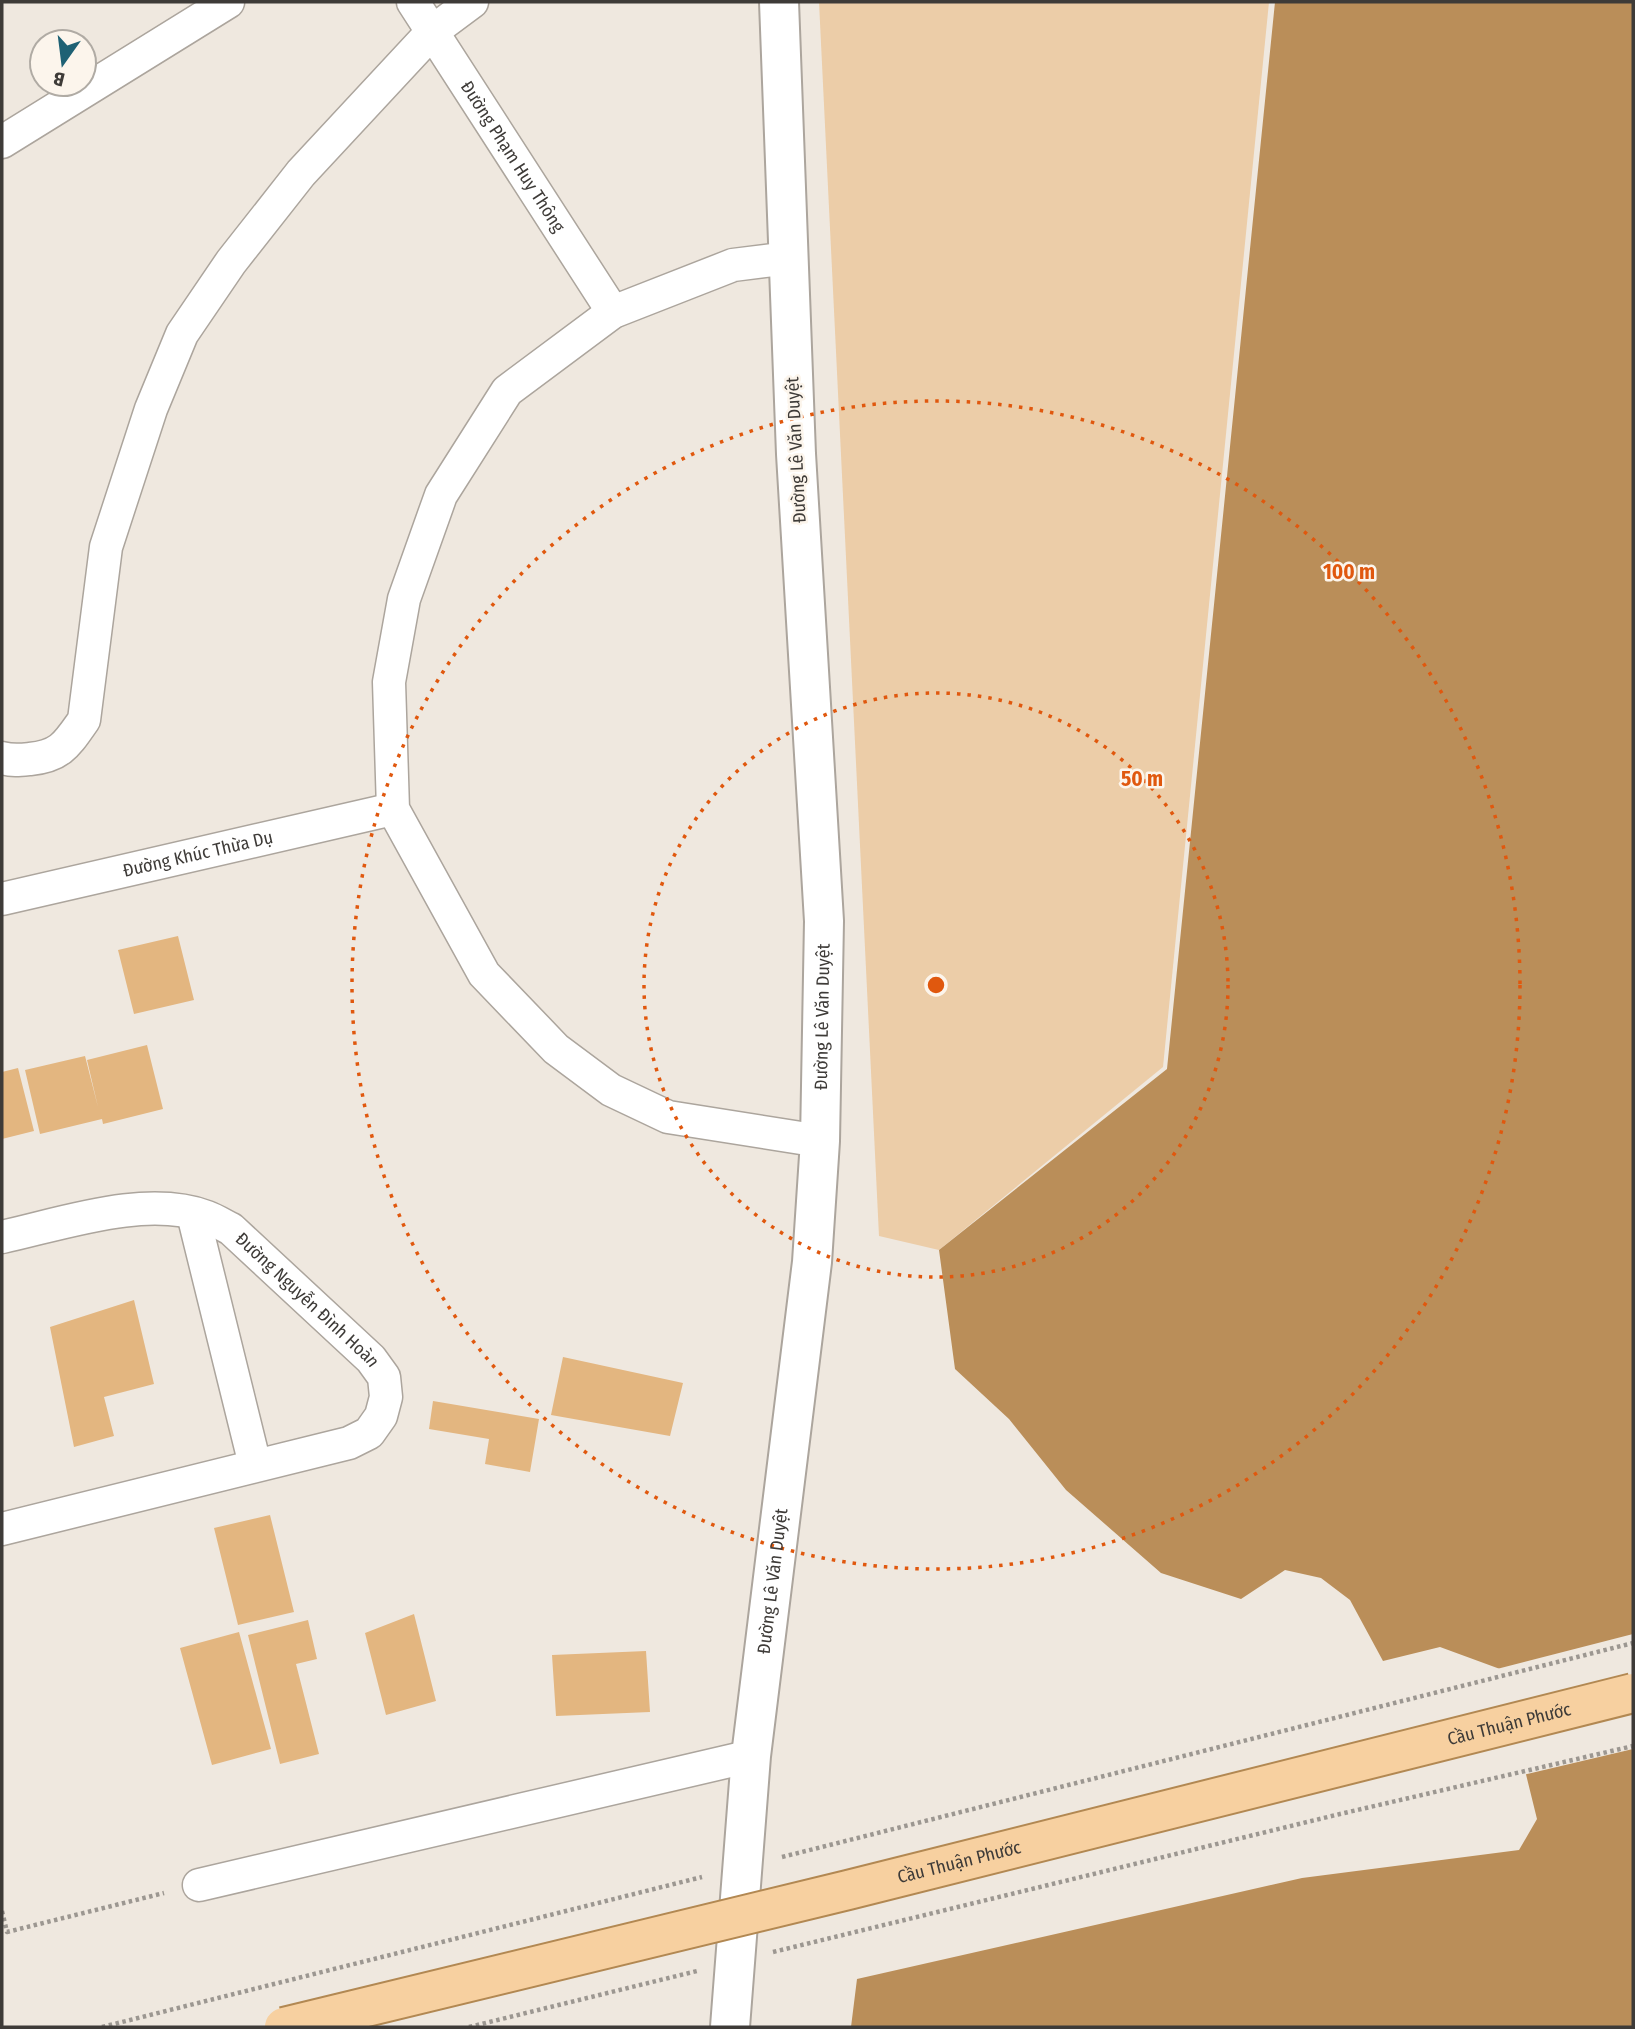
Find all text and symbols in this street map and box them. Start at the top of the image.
north arrow [28,28,98,98]
text: B [51,66,67,91]
street label: Đường Phạm Huy Thông [456,77,570,237]
street label: Đường Lê Văn Duyệt [781,376,811,524]
text: 100 m [1323,559,1375,585]
text: 50 m [1121,766,1163,792]
street label: Đường Khúc Thừa Dụ [121,826,275,882]
street label: Đường Lê Văn Duyệt [810,943,835,1090]
centre of rings [924,973,948,997]
street label: Đường Nguyễn Đình Hoàn [231,1228,384,1371]
street label: Đường Lê Văn Duyệt [753,1507,793,1655]
street label: Cầu Thuận Phước [1445,1698,1573,1750]
street label: Cầu Thuận Phước [895,1836,1023,1888]

